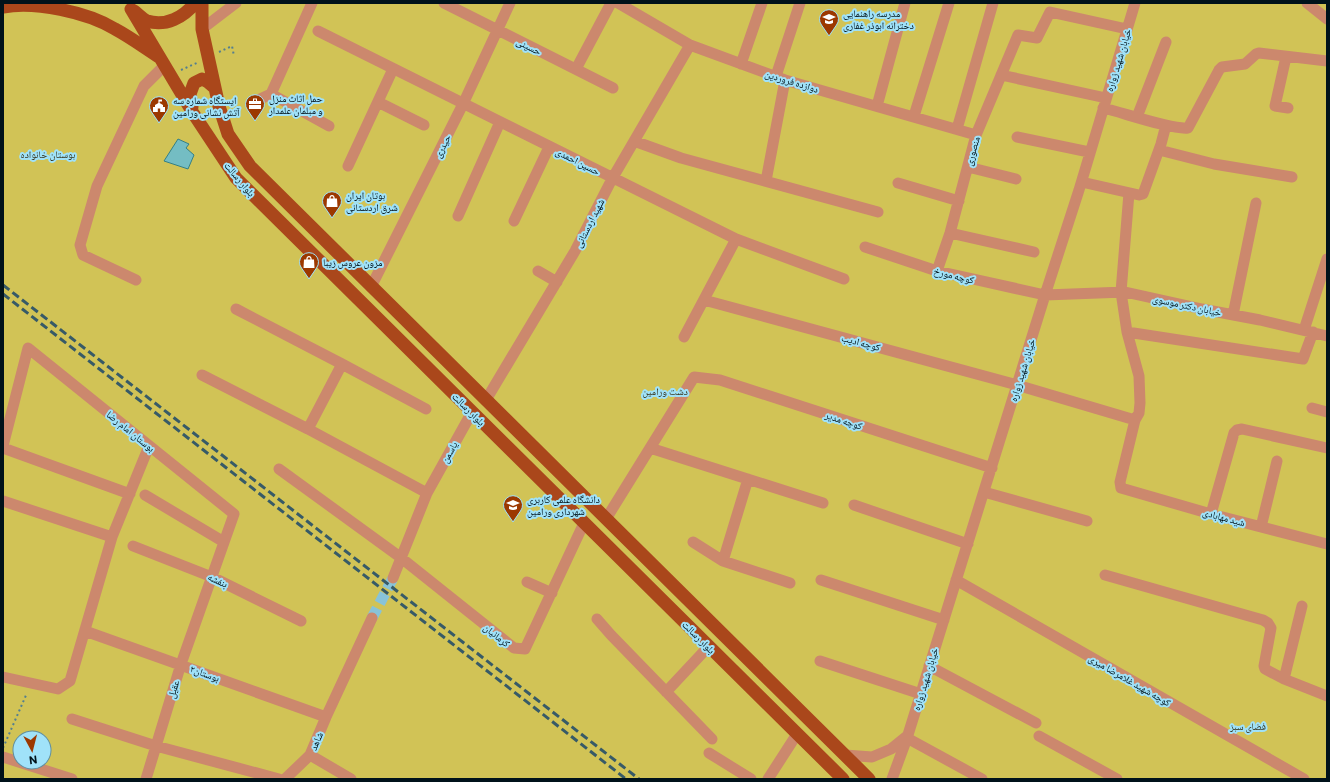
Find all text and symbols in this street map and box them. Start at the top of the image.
place label: مدرسه راهنمایی دخترانه ابوذر غفاری [843,7,914,32]
school or university icon: مدرسه راهنمایی دخترانه ابوذر غفاری [818,8,840,36]
street label: خیابان شهید زواره [1103,27,1134,93]
street label: حسینی [514,35,544,58]
street label: دوازده فروردین [763,67,820,96]
place label: حمل اثاث منزل و مبلمان علمدار [268,92,323,117]
office icon: حمل اثاث منزل و مبلمان علمدار [244,93,266,121]
place label: ایستگاه شماره سه آتش نشانی ورامین [173,94,240,119]
public building icon: ایستگاه شماره سه آتش نشانی ورامین [148,95,170,123]
street label: حیدری [431,132,454,160]
street label: منصوری [962,135,983,167]
street label: حسین احمدی [553,145,603,178]
park label: بوستان خانواده [21,148,76,161]
street label: بلوار رسالت [222,159,258,199]
place label: بوتان ایران شرق اردستانی [346,189,398,214]
shop icon: بوتان ایران شرق اردستانی [321,190,343,218]
street label: شهید اردستانی [572,196,608,250]
shop icon: مزون عروس زیبا [298,251,320,279]
place label: مزون عروس زیبا [323,256,383,269]
street label: کوچه مورخ [932,264,975,287]
street label: خیابان دکتر موسوی [1151,292,1223,319]
street label: کوچه ادیب [840,331,882,354]
street label: خیابان شهید زواره [1007,337,1038,403]
park label: دشت ورامین [642,385,688,398]
street label: بلوار رسالت [450,390,488,428]
street label: بوستان امام رضا [103,408,158,456]
street label: کوچه مدیر [823,408,864,432]
street label: یاسمن [438,439,461,465]
place label: دانشگاه علمی کاربری شهرداری ورامین [527,493,600,518]
school or university icon: دانشگاه علمی کاربری شهرداری ورامین [502,494,524,522]
street label: شید مهابادی [1201,506,1247,529]
street label: بنفشه [206,570,230,590]
street label: بلوار رسالت [680,618,718,656]
street label: کرمانیان [481,621,512,650]
street label: خیابان شهید زواره [910,646,941,712]
street label: کوچه شهید غلامرضا میری [1086,652,1173,709]
street label: بوستان۲ [188,662,222,685]
street label: عقیل [165,678,182,700]
park label: فضای سبز [1229,720,1266,733]
north arrow [12,730,52,770]
street label: شاهد [307,730,325,752]
text: N [28,753,38,767]

